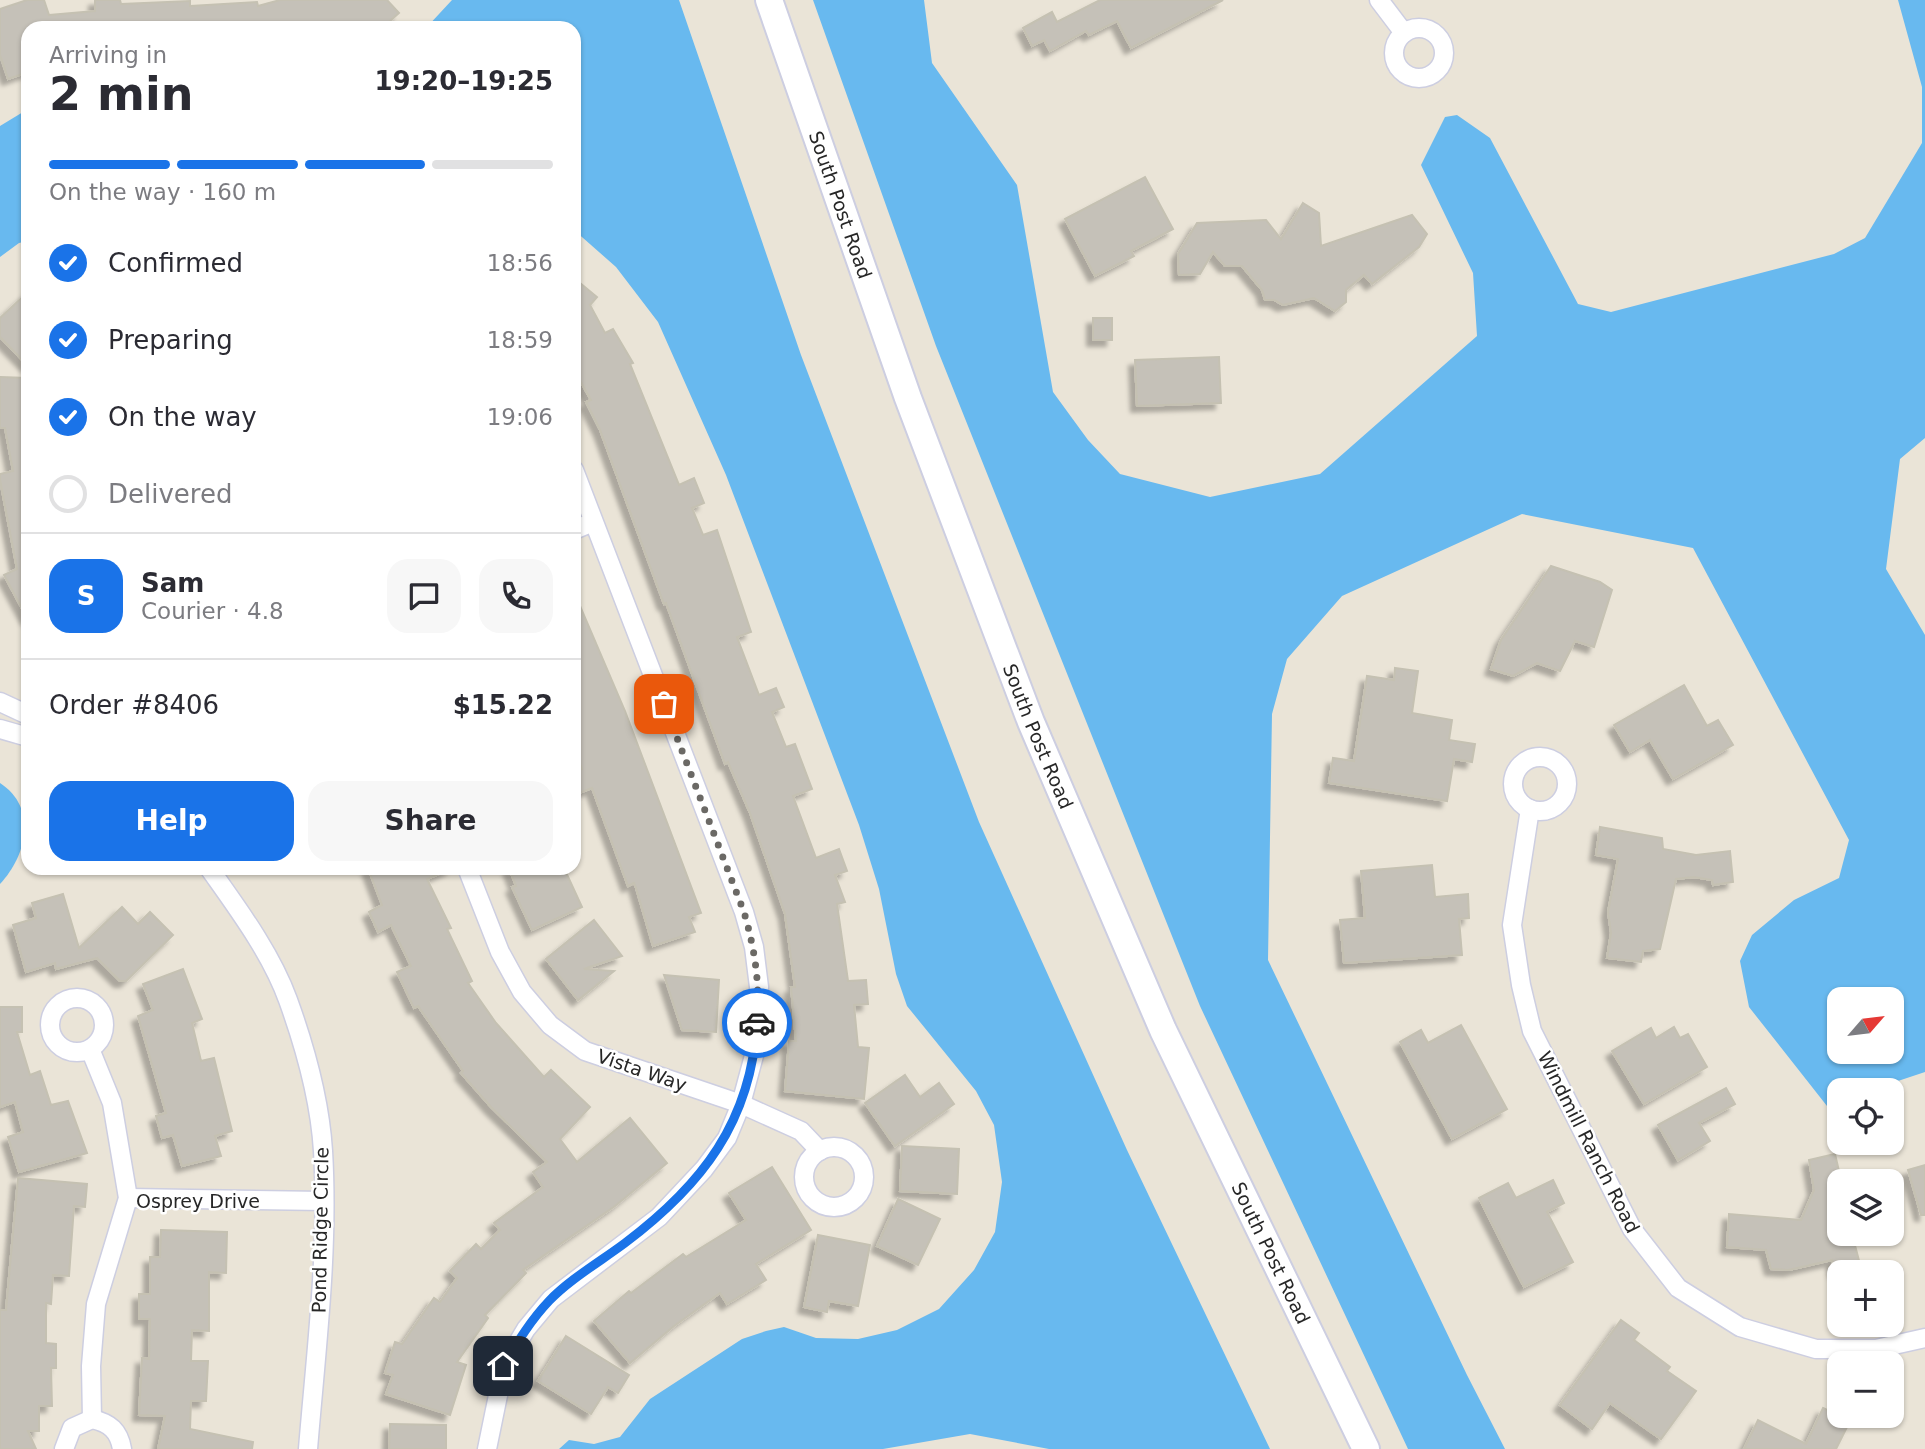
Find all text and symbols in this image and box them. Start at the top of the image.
text: Arriving in [49,42,167,68]
text: 19:20–19:25 [374,66,553,96]
text: 2 min [49,67,193,121]
street label: South Post Road [805,128,876,282]
text: On the way · 160 m [49,179,276,205]
icon: check [49,244,87,282]
text: Confirmed [108,248,243,278]
text: 18:56 [487,250,553,276]
icon: check [49,321,87,359]
text: Preparing [108,325,233,355]
text: 18:59 [487,327,553,353]
icon: check [49,398,87,436]
text: On the way [108,402,257,432]
text: 19:06 [487,404,553,430]
text: Delivered [108,479,232,509]
button: chat [387,559,461,633]
button: phone [479,559,553,633]
text: Sam [141,568,204,598]
text: S [77,581,95,611]
text: Courier · 4.8 [141,598,284,624]
street label: South Post Road [999,661,1078,812]
pin [634,674,694,734]
icon: bag [645,685,683,723]
text: Order #8406 [49,690,219,720]
text: $15.22 [453,690,553,720]
button: Help [49,781,294,861]
button: Share [308,781,553,861]
north arrow [1827,987,1904,1064]
map controls [1827,987,1904,1428]
courier [722,988,792,1058]
icon: car [738,1004,776,1042]
street label: Vista Way [594,1044,690,1096]
street label: Windmill Ranch Road [1534,1048,1644,1236]
button: locate [1827,1078,1904,1155]
street label: Pond Ridge Circle [308,1147,332,1313]
button: layers [1827,1169,1904,1246]
street label: South Post Road [1227,1179,1315,1327]
street label: Osprey Drive [136,1190,260,1212]
button: + [1827,1260,1904,1337]
pin [473,1336,533,1396]
icon: home [484,1347,522,1385]
button: − [1827,1351,1904,1428]

